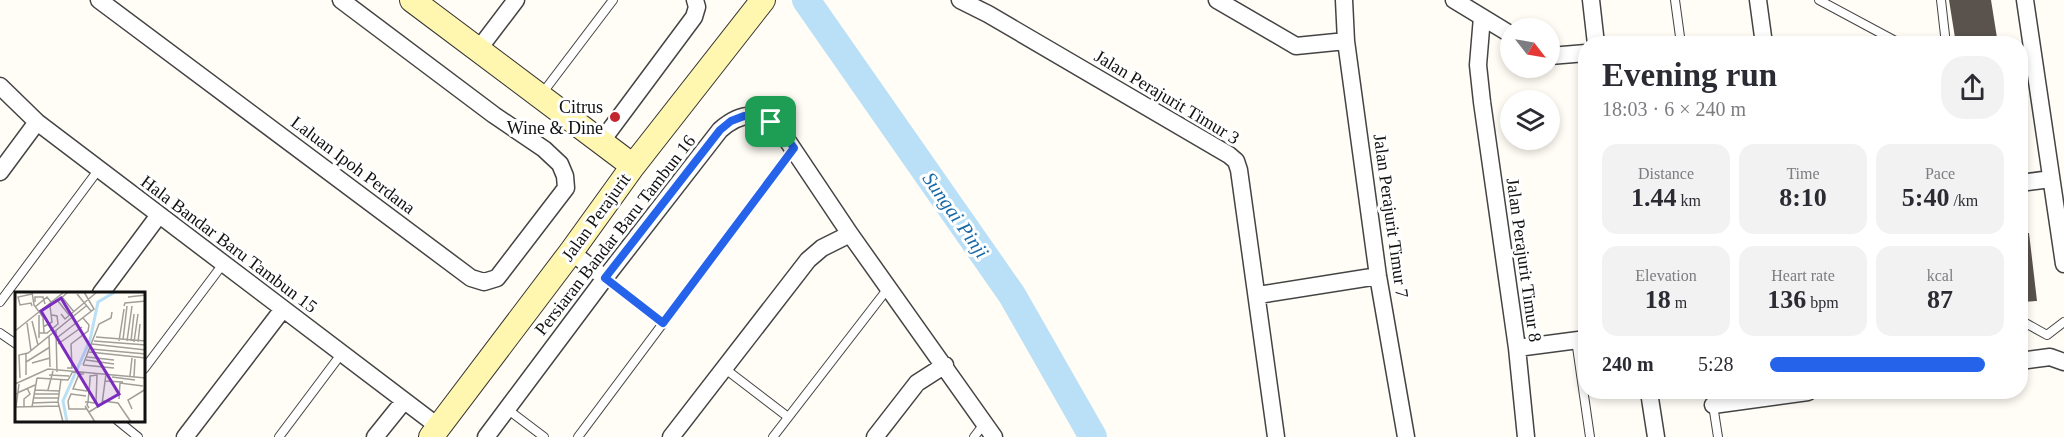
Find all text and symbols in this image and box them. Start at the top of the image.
north arrow [1500,18,1560,78]
map controls [1500,18,1560,150]
street label: Jalan Perajurit Timur 3 [1091,46,1243,148]
button: share [1941,56,2004,119]
text: Evening run [1602,57,1777,93]
button: layers [1500,90,1560,150]
pin [745,96,796,147]
place label: Citrus Wine & Dine [507,97,603,138]
text: 18:03 · 6 × 240 m [1602,98,1746,120]
icon: arrive [754,105,787,138]
marker: Citrus Wine & Dine [608,110,622,124]
street label: Laluan Ipoh Perdana [287,112,419,218]
street label: Persiaran Bandar Baru Tambun 16 [531,131,699,339]
street label: Jalan Perajurit Timur 7 [1370,133,1412,299]
text: Distance [1638,165,1694,182]
text: Time [1786,165,1820,182]
text: Pace [1925,165,1955,182]
water label: Sungai Pinji [918,168,994,263]
street label: Jalan Perajurit [558,169,634,265]
street label: Hala Bandar Baru Tambun 15 [137,171,321,317]
street label: Jalan Perajurit Timur 8 [1503,177,1545,343]
text: 1.44 [1631,183,1677,212]
text: 8:10 [1779,183,1827,212]
text: 5:40 [1902,183,1949,212]
text: km [1677,192,1701,209]
text: /km [1949,192,1978,209]
text: Elevation [1635,267,1697,284]
text: Heart rate [1771,267,1835,284]
text: kcal [1927,267,1953,284]
text: 18 [1645,285,1671,314]
text: 136 [1767,285,1806,314]
text: 87 [1927,285,1953,314]
inset map [15,292,146,422]
text: m [1671,294,1687,311]
text: bpm [1806,294,1839,311]
text: 240 m [1602,353,1654,375]
text: 5:28 [1698,353,1734,375]

